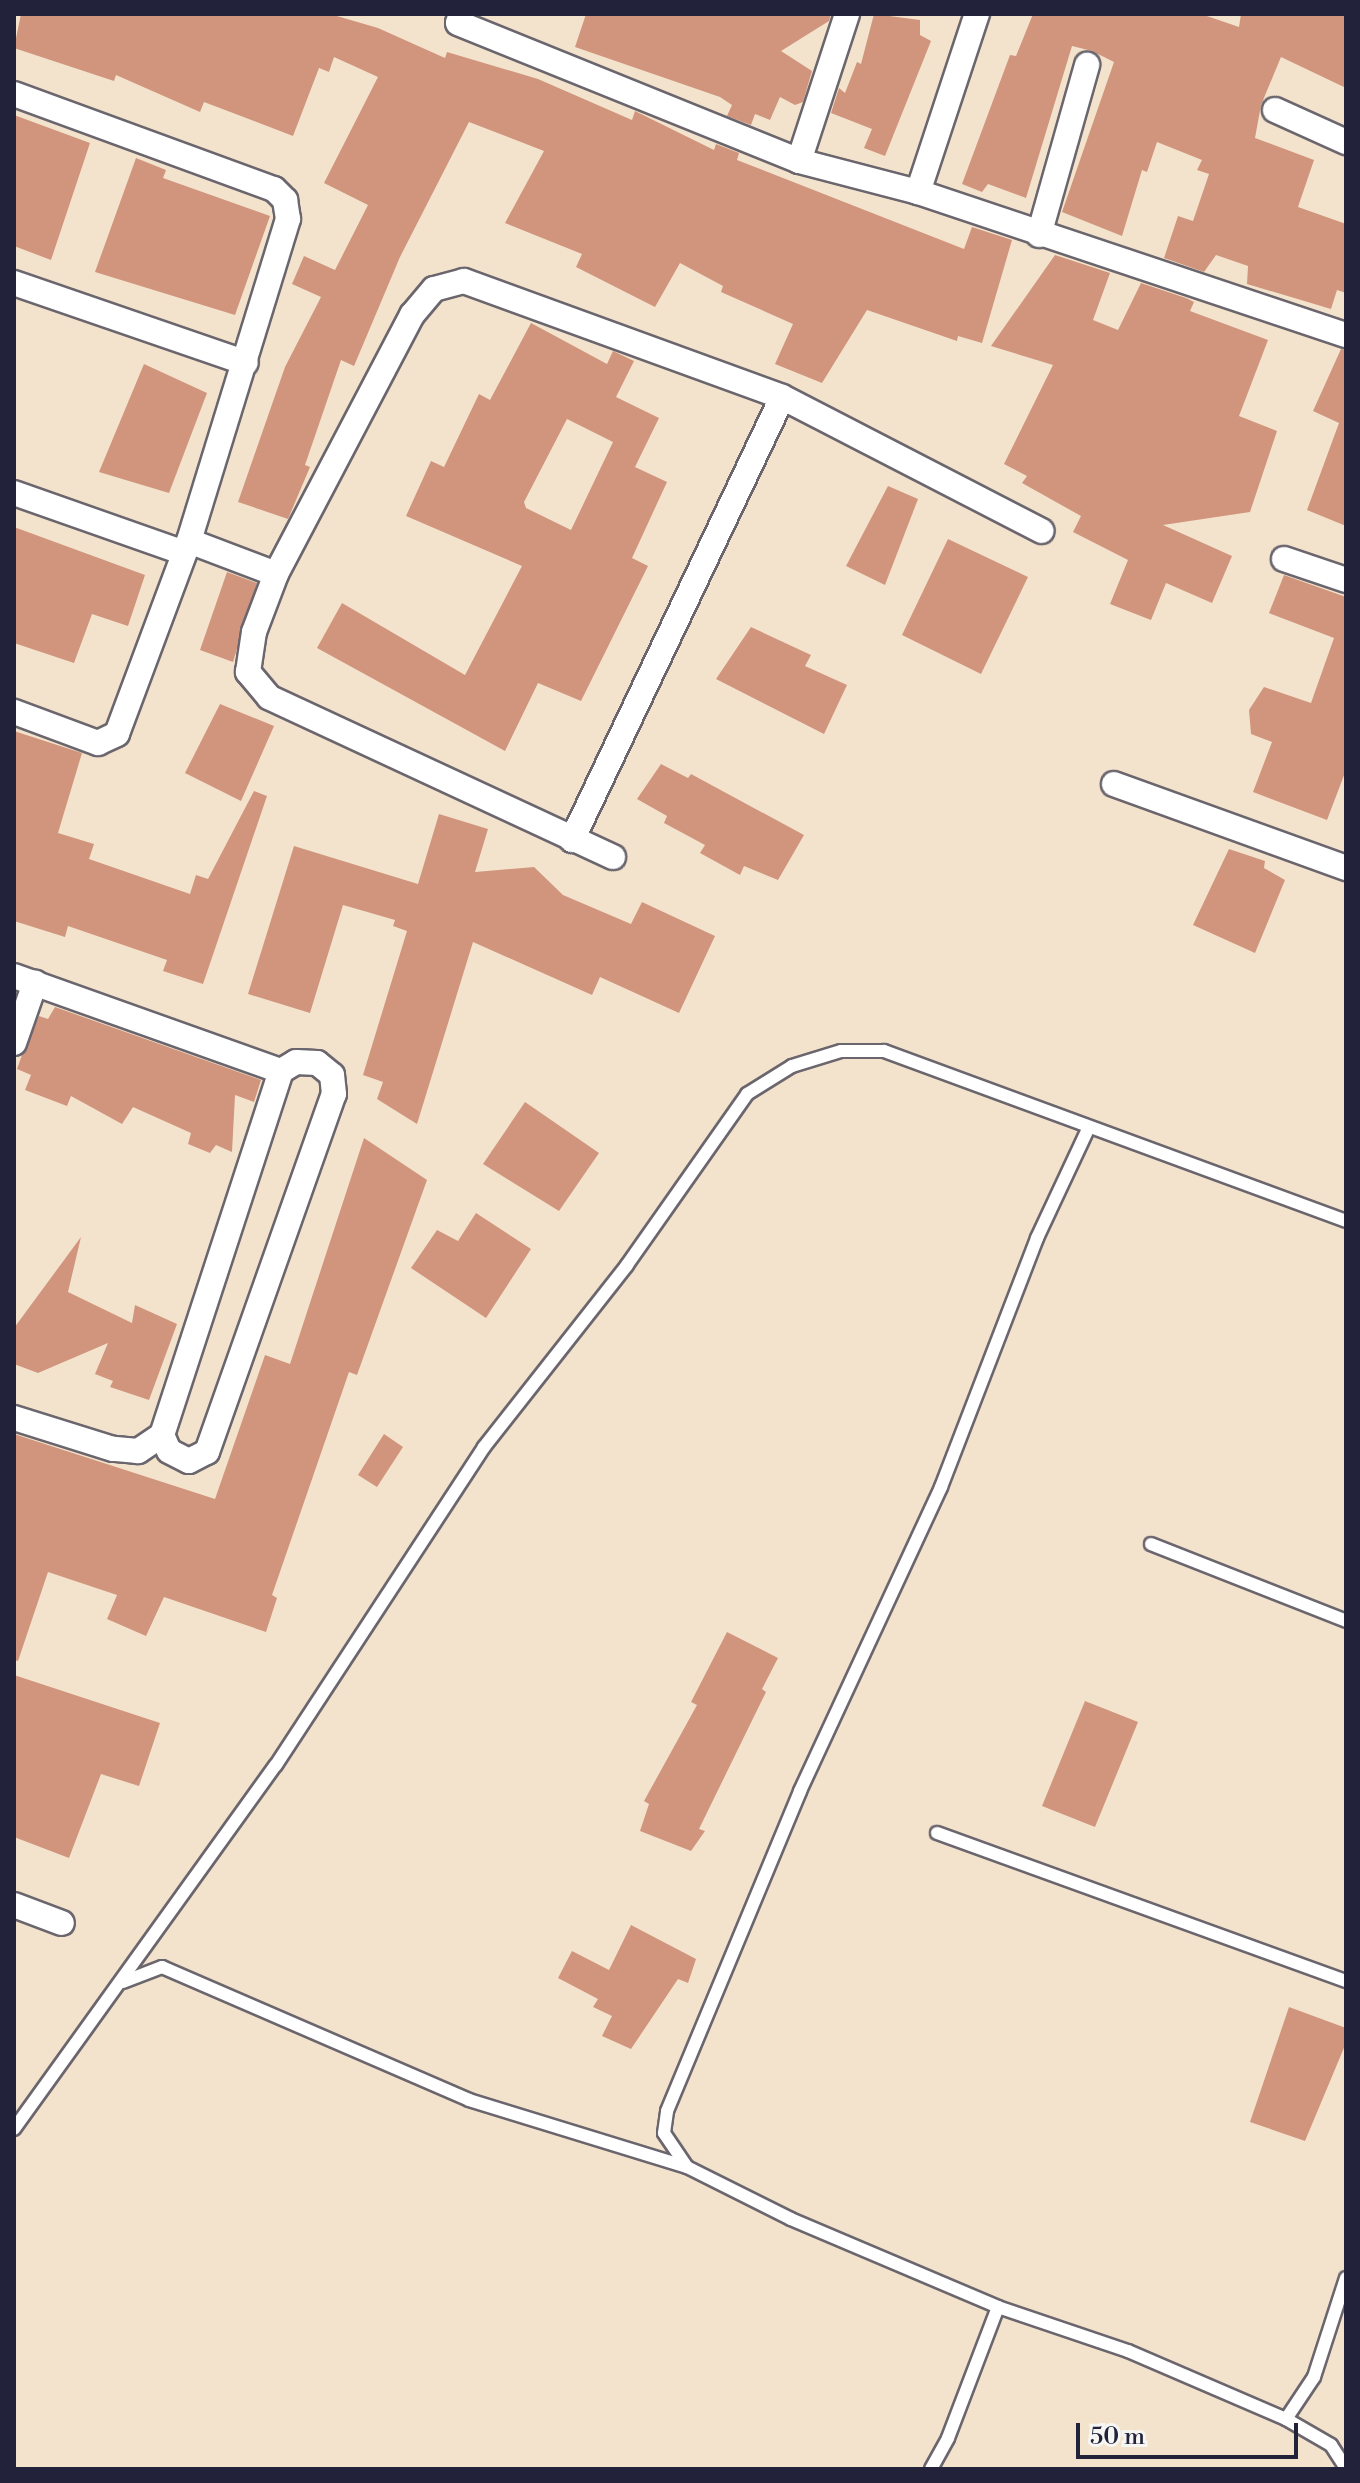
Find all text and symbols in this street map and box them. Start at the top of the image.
scale bar [1080,2407,1302,2457]
text: 50 m [1090,2422,1145,2452]

